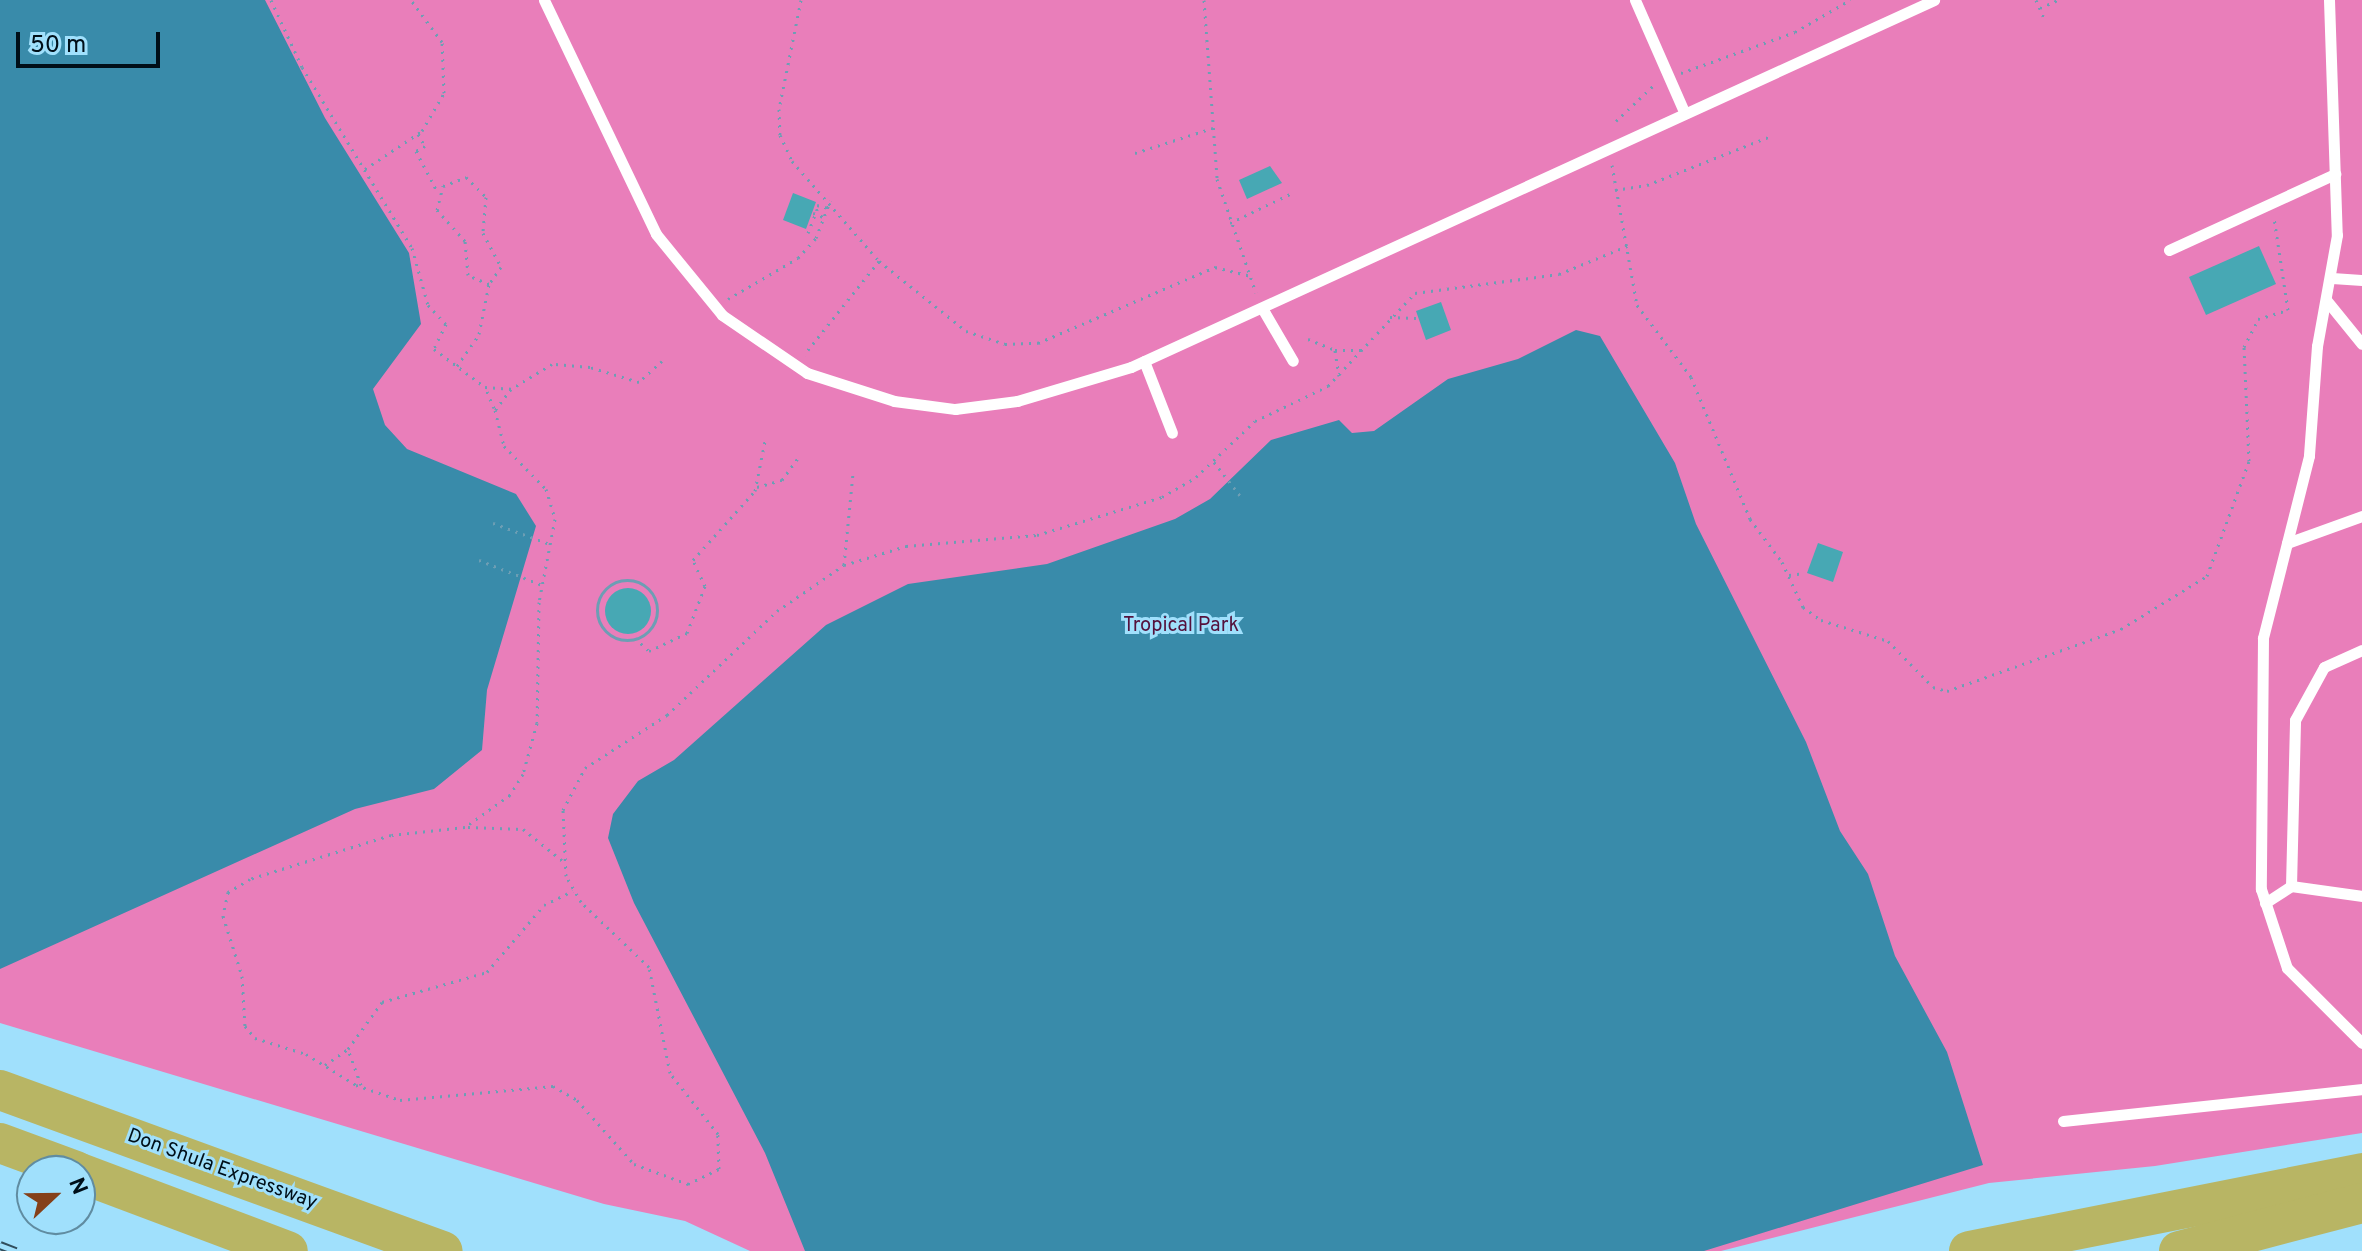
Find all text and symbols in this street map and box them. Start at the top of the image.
scale bar [20,16,164,66]
text: 50 m [30,31,86,61]
park label: Tropical Park [1123,614,1239,638]
street label: Don Shula Expressway [124,1124,320,1216]
north arrow [16,1155,96,1235]
text: N [61,1174,92,1199]

